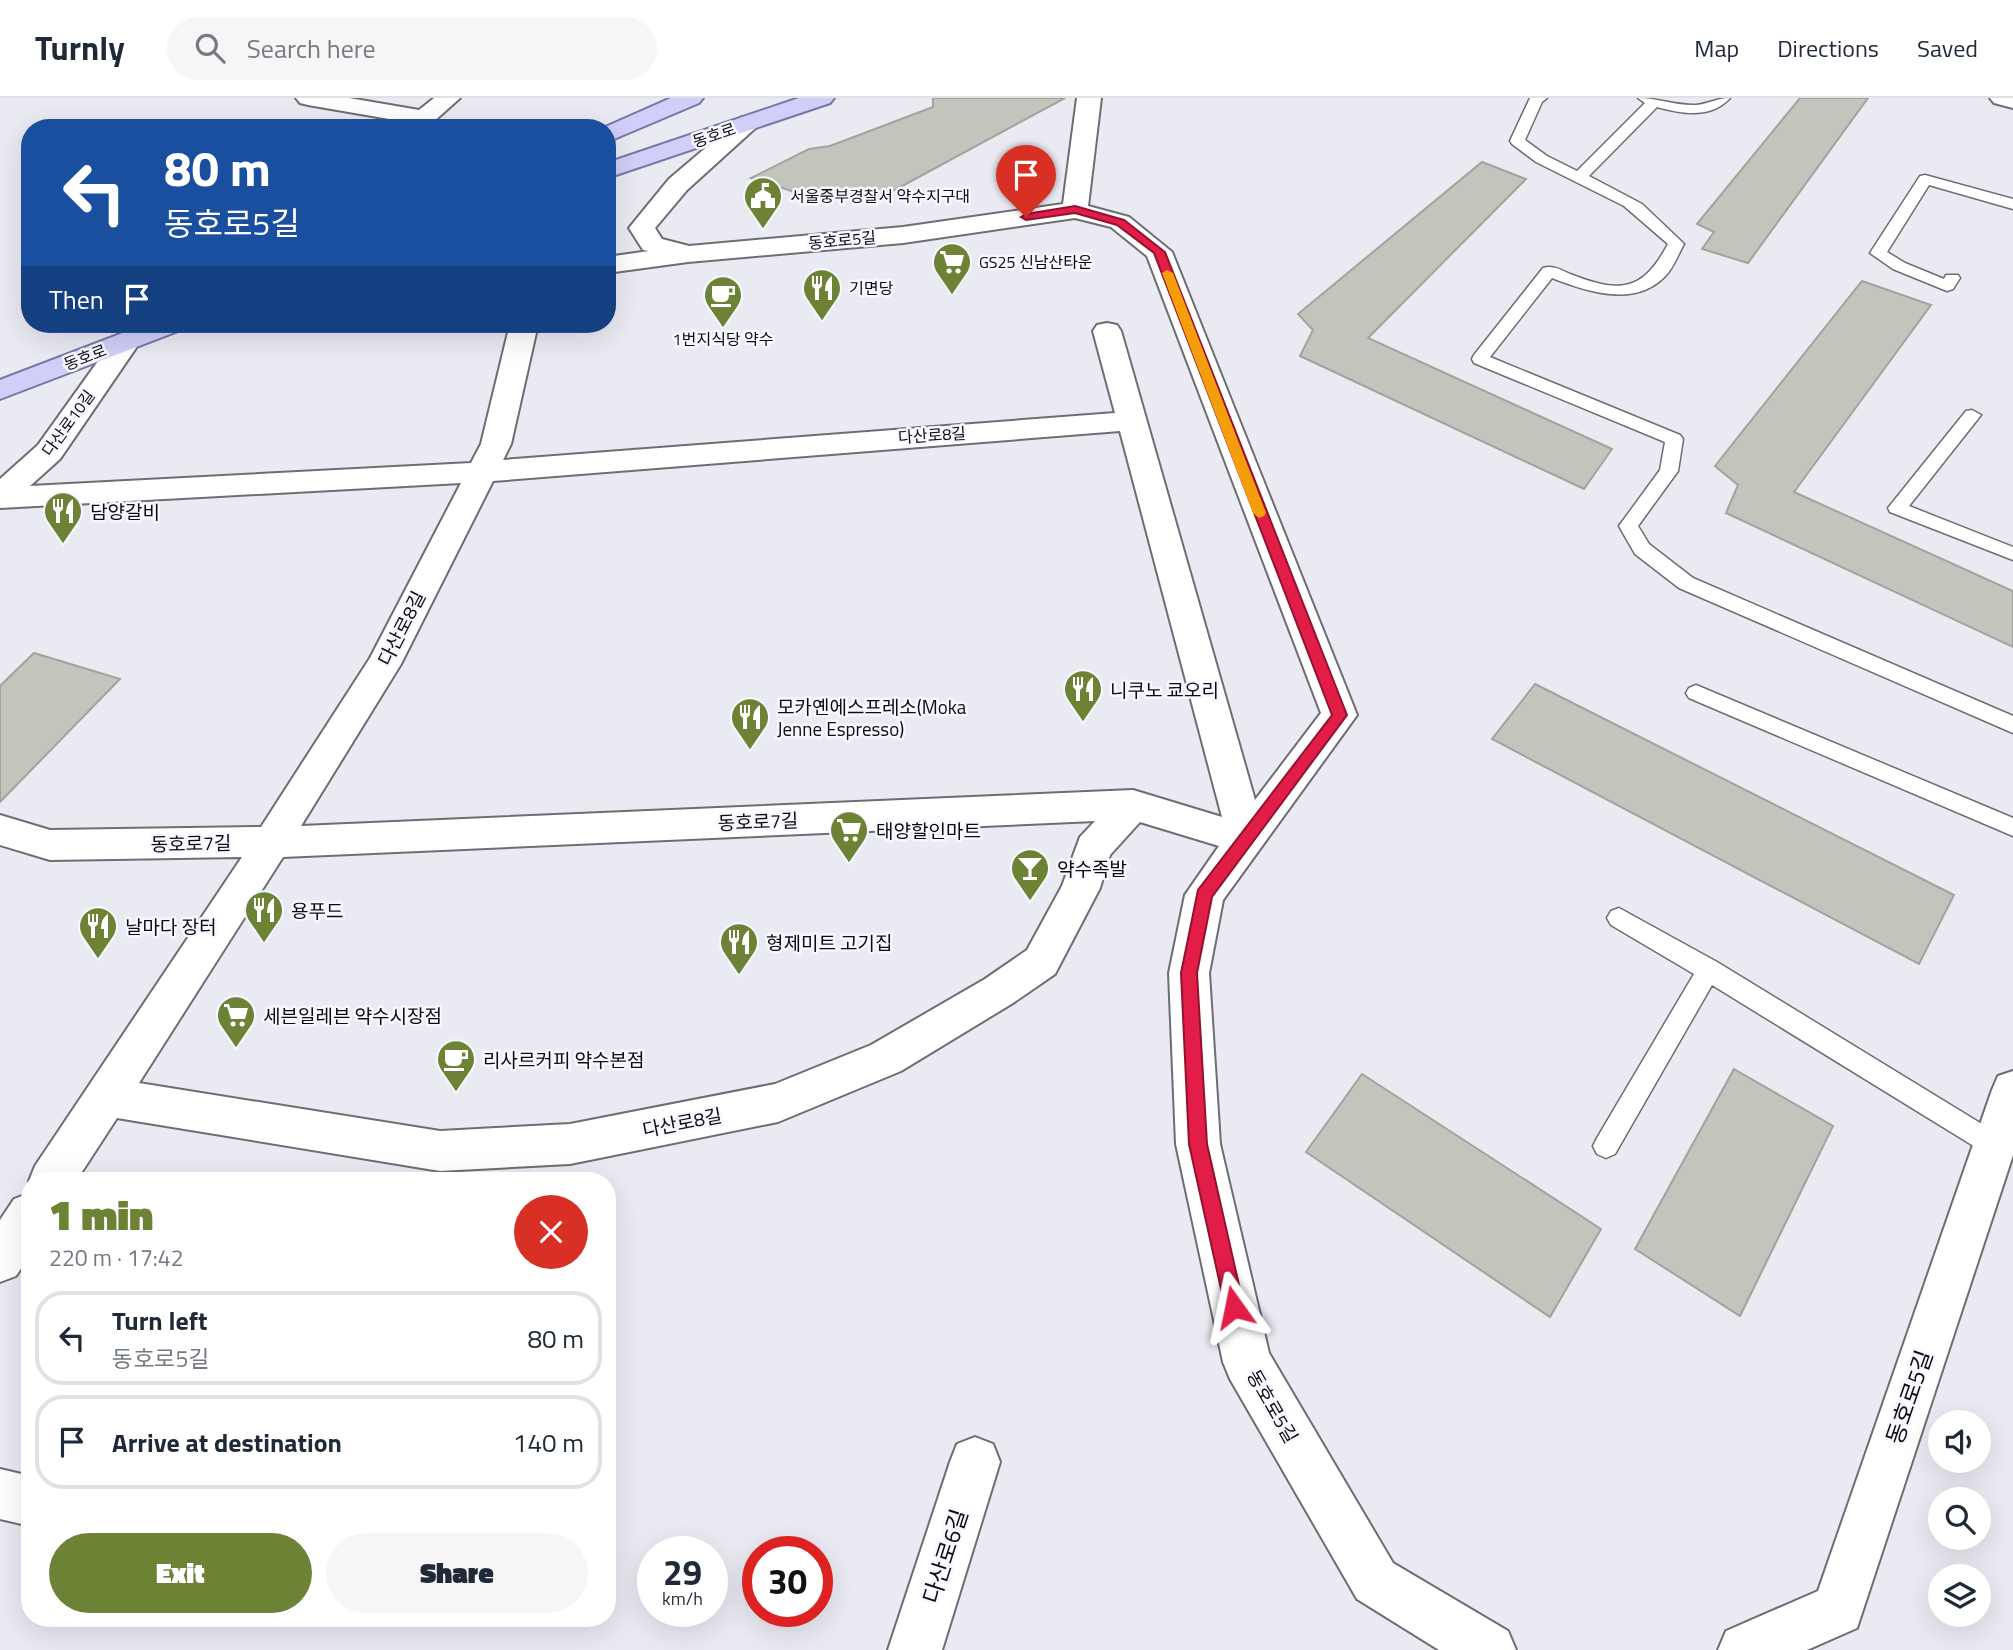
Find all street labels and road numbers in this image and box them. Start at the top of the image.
street label: 동호로 [689,116,739,154]
street label: 동호로5길 [807,225,877,255]
street label: 동호로 [60,338,110,376]
street label: 다산로10길 [36,385,100,461]
street label: 다산로8길 [897,421,967,449]
street label: 다산로8길 [370,586,432,670]
street label: 동호로7길 [717,805,799,837]
street label: 동호로7길 [150,828,232,858]
street label: 다산로8길 [640,1100,724,1144]
street label: 동호로5길 [1877,1345,1941,1449]
street label: 동호로5길 [1240,1364,1306,1448]
street label: 다산로6길 [913,1504,977,1608]

